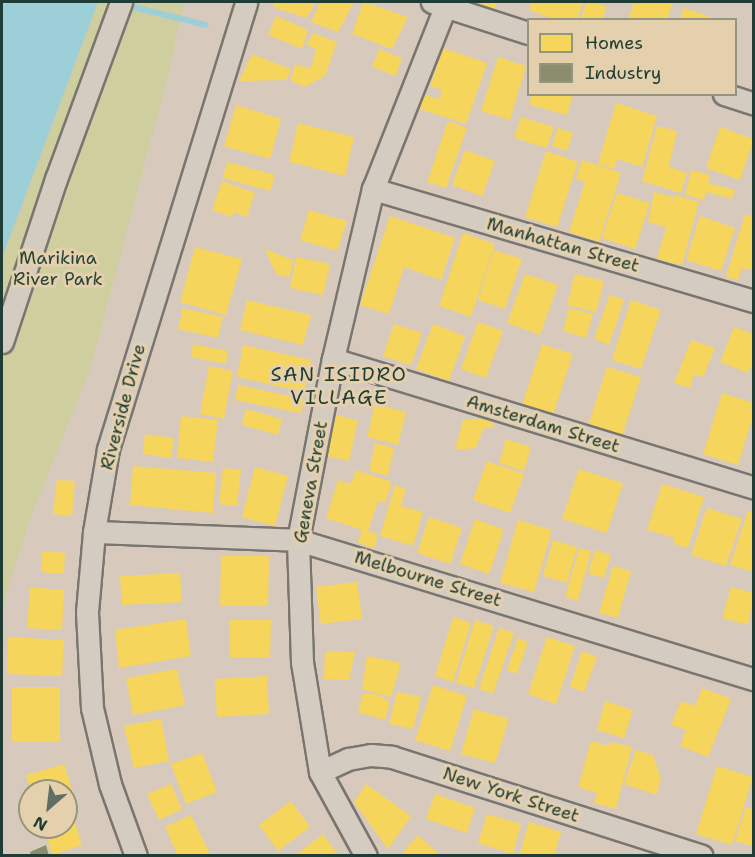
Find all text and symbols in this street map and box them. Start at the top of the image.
legend [527,18,737,96]
text: Homes [585,31,643,55]
text: Industry [585,61,661,85]
street label: Manhattan Street [484,213,642,277]
park label: Marikina River Park [13,248,103,290]
street label: Riverside Drive [96,342,150,472]
district label: SAN ISIDRO VILLAGE [271,362,407,409]
street label: Amsterdam Street [464,390,622,458]
street label: Geneva Street [290,419,332,545]
street label: Melbourne Street [352,546,504,612]
street label: New York Street [440,763,582,827]
north arrow [18,779,78,839]
text: N [30,811,51,836]

